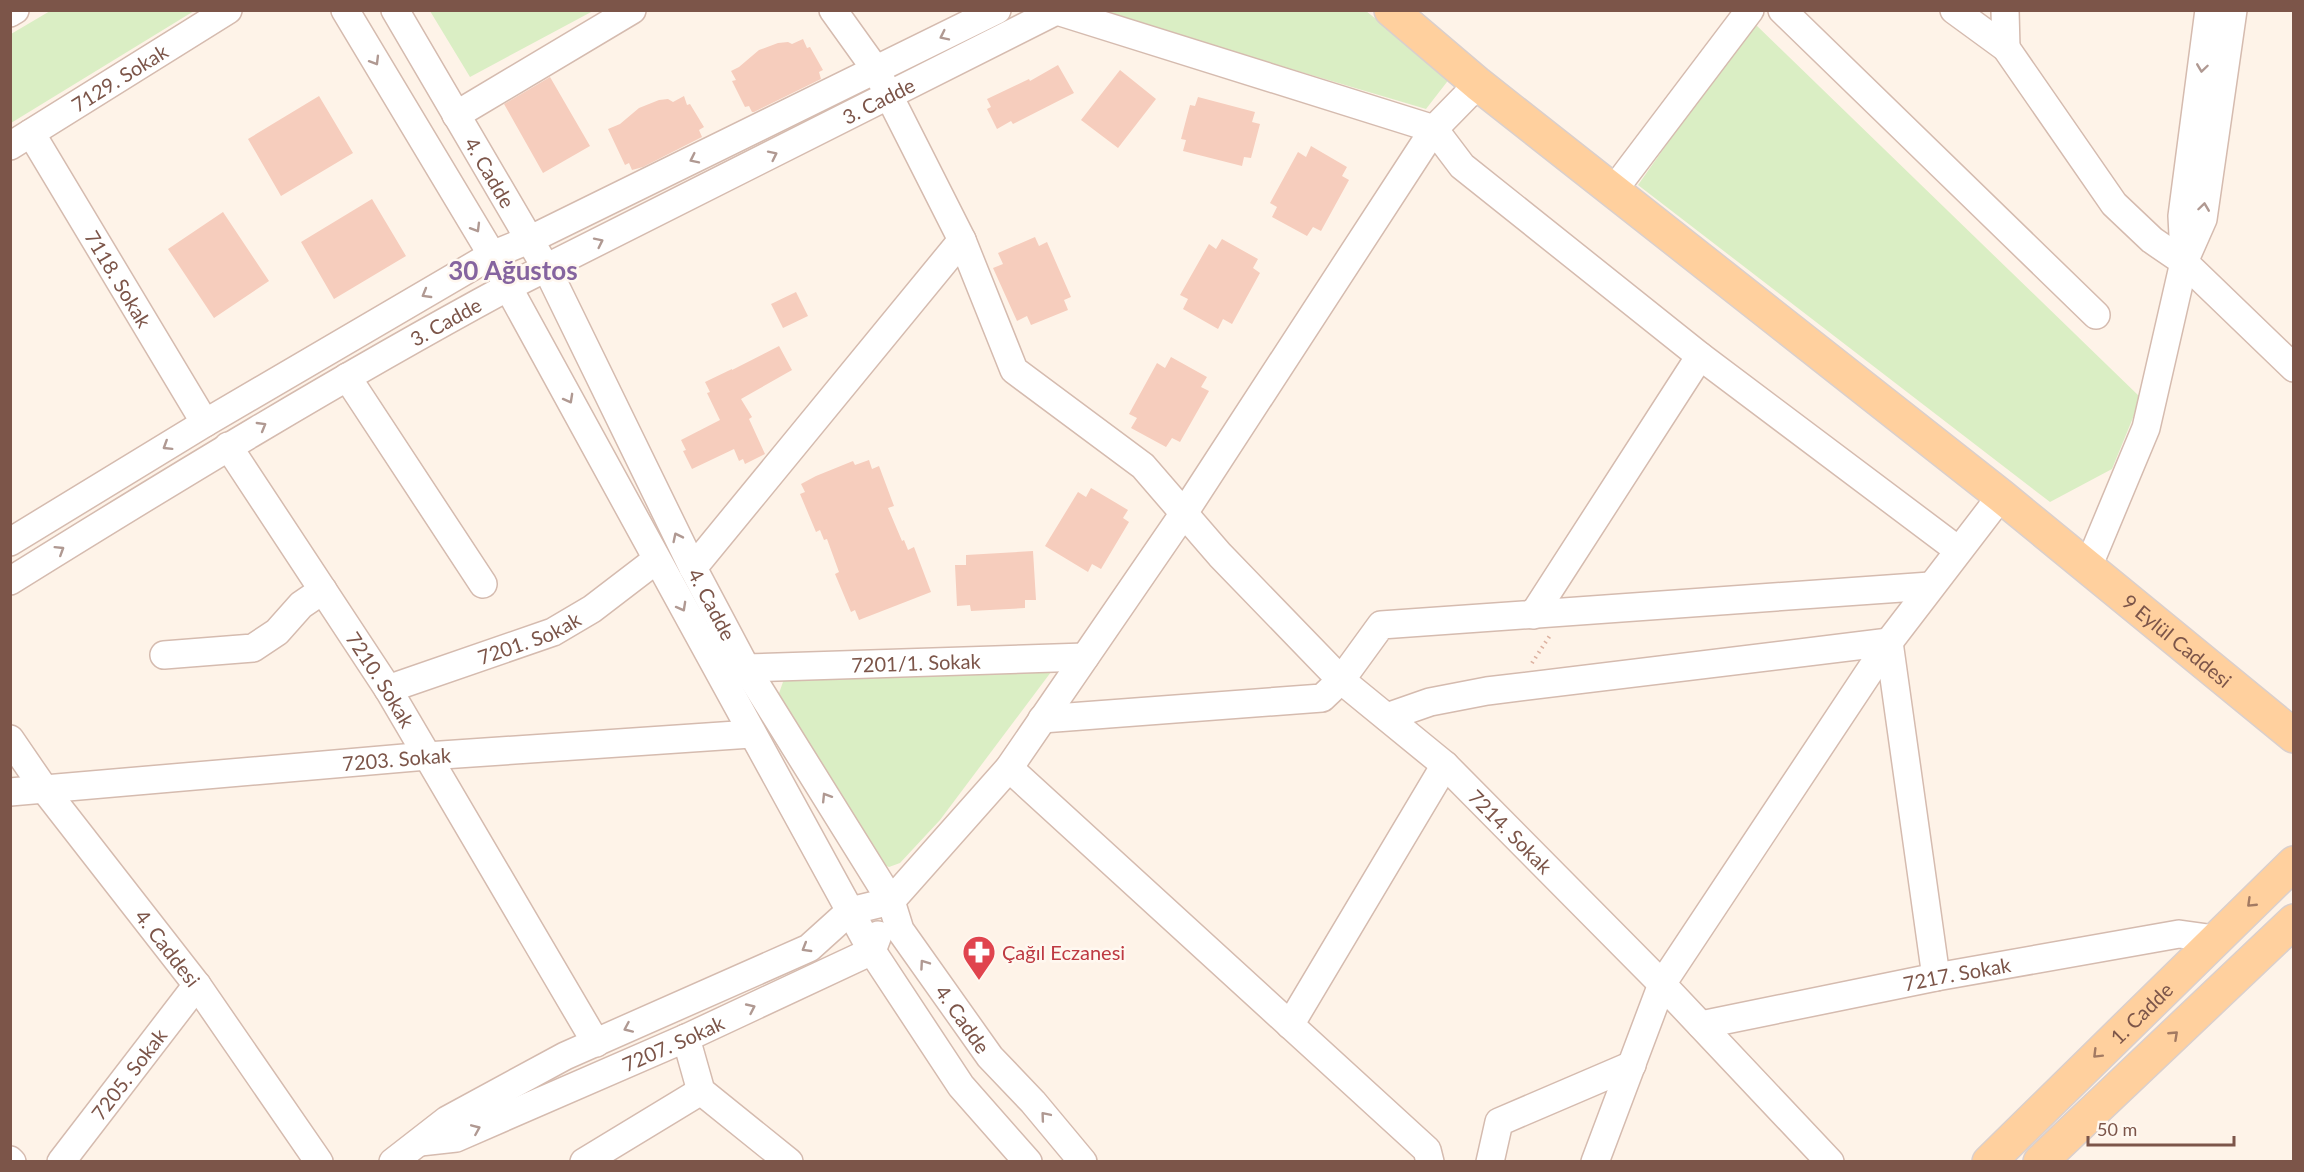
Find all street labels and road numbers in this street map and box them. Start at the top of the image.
street label: 7129. Sokak [67,38,173,117]
street label: 3. Cadde [838,72,918,129]
street label: 4. Cadde [460,133,520,212]
street label: 7118. Sokak [80,226,157,332]
street label: 3. Cadde [406,292,485,351]
street label: 4. Cadde [683,564,741,644]
street label: 9 Eylül Caddesi [2118,589,2237,692]
street label: 7201. Sokak [474,606,585,669]
street label: 7210. Sokak [342,627,420,732]
street label: 7201/1. Sokak [851,648,982,677]
street label: 7203. Sokak [341,742,452,775]
street label: 7214. Sokak [1464,784,1558,879]
street label: 4. Caddesi [131,904,206,991]
street label: 7217. Sokak [1901,952,2013,995]
street label: 1. Cadde [2105,977,2177,1049]
street label: 4. Cadde [931,980,995,1058]
street label: 7207. Sokak [618,1010,728,1076]
street label: 7205. Sokak [86,1023,172,1124]

